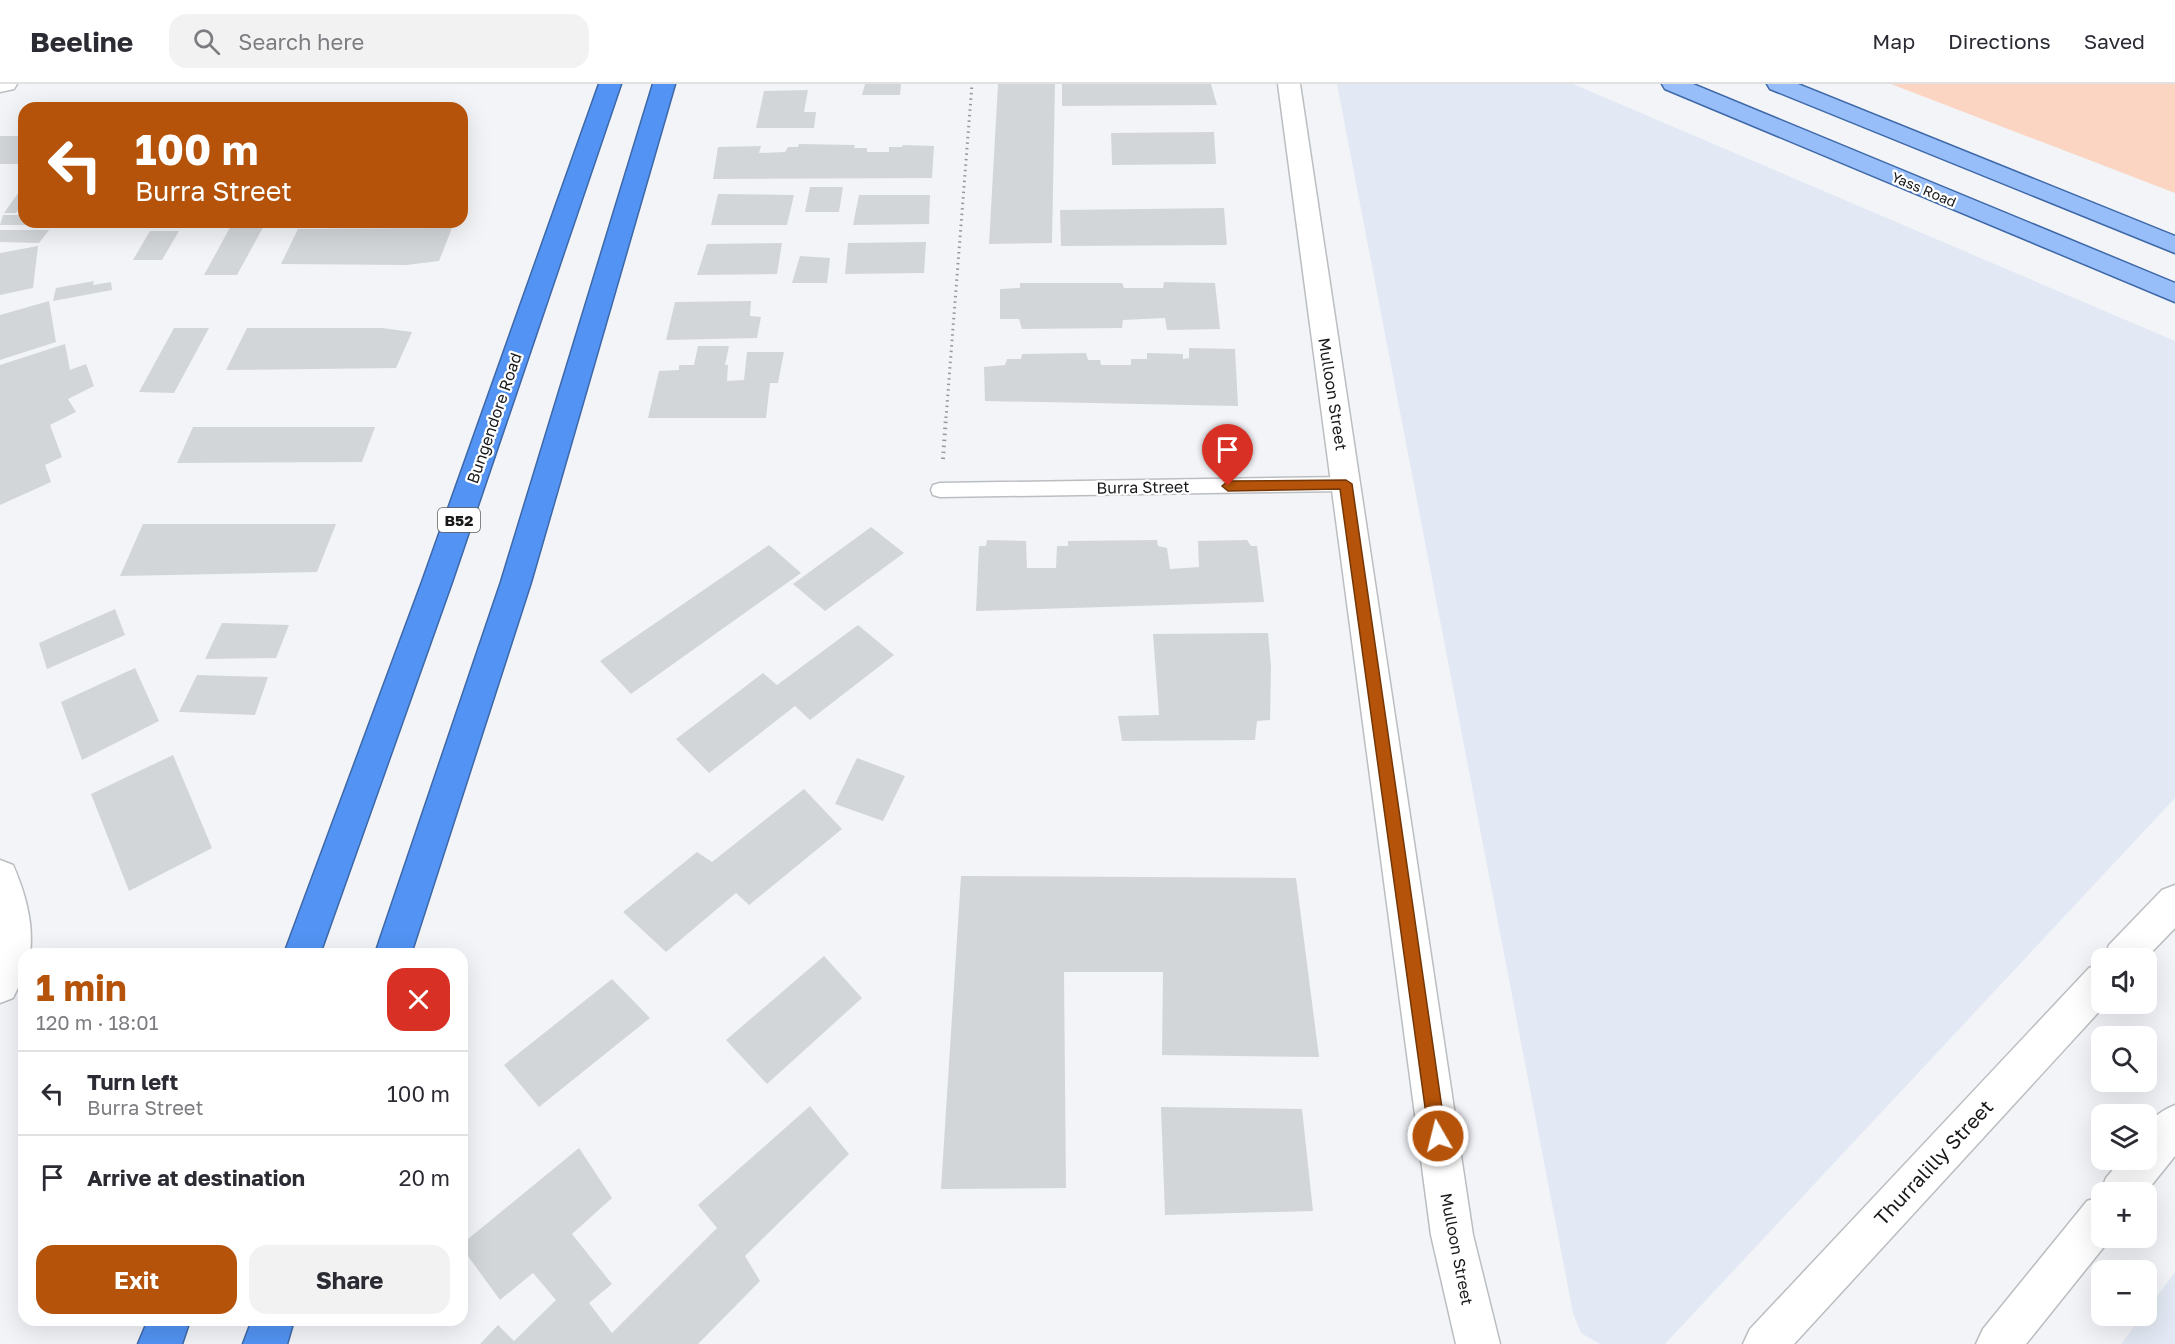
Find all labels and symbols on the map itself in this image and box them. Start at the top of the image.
street label: Yass Road [1889,168,1959,210]
street label: Mulloon Street [1314,336,1352,452]
street label: Bungendore Road [462,350,526,486]
pin [1202,424,1253,486]
street label: Burra Street [1096,476,1190,498]
road number: B52 [438,508,480,532]
street label: Thurralilly Street [1869,1094,1997,1230]
position arrow [1406,1104,1470,1168]
street label: Mulloon Street [1436,1191,1478,1307]

